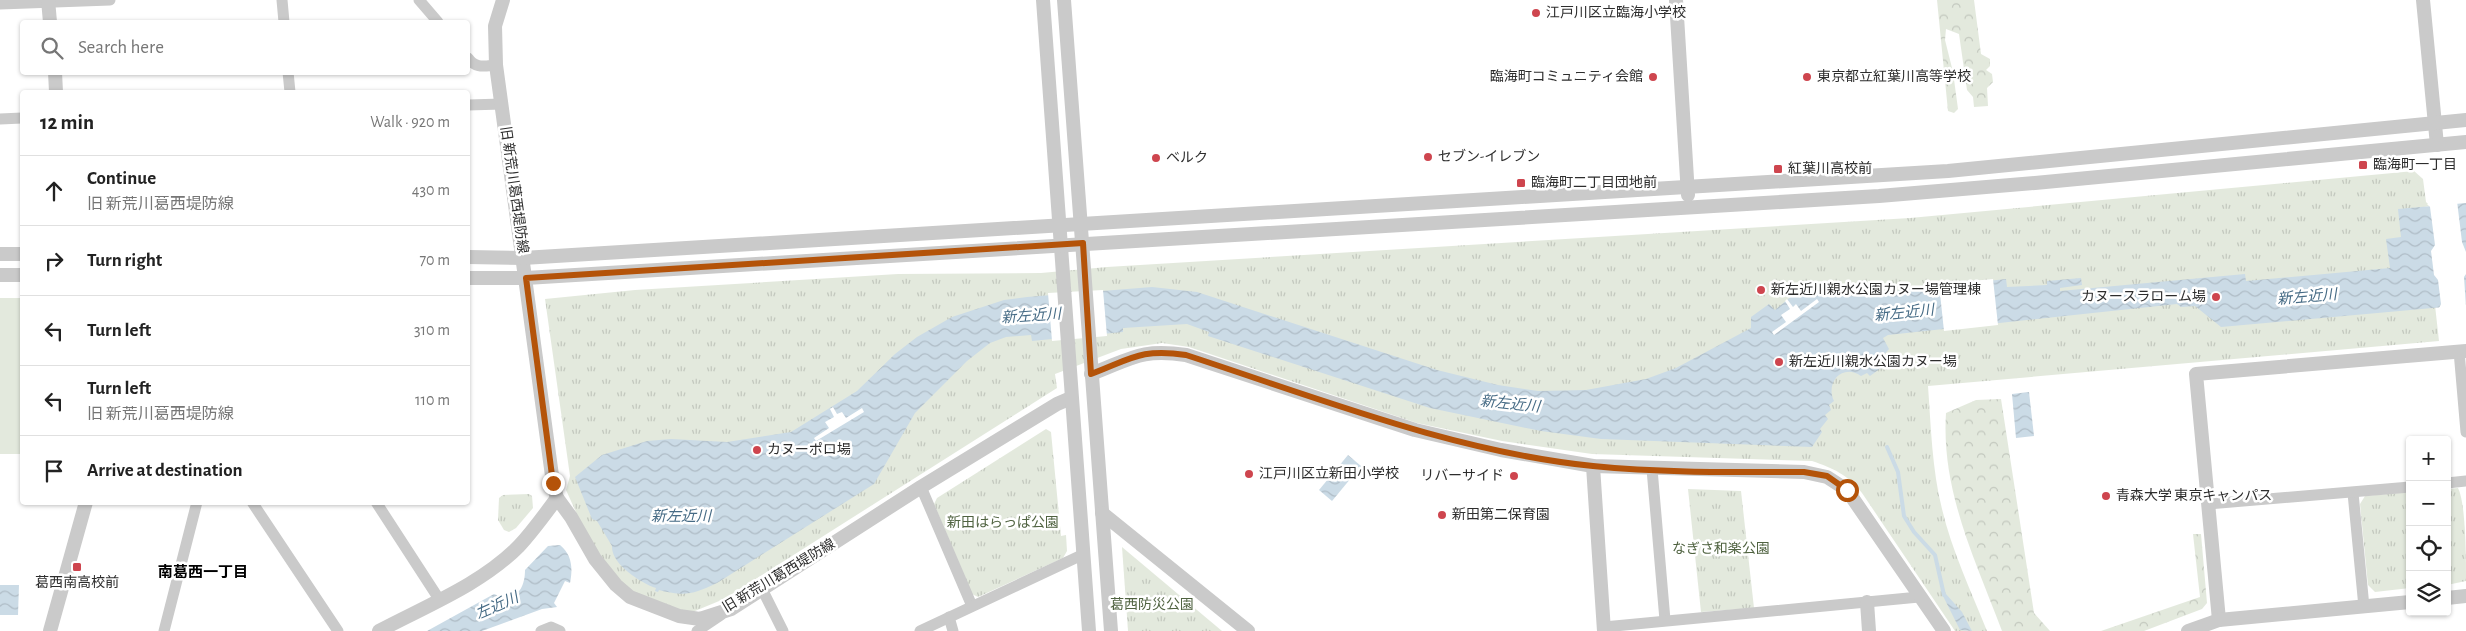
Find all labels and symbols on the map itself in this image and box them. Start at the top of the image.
place label: 江戸川区立臨海小学校 [1546,5,1686,20]
marker: 江戸川区立臨海小学校 [1530,7,1542,19]
place label: 東京都立紅葉川高等学校 [1817,68,1971,84]
place label: 臨海町コミュニティ会館 [1490,69,1643,84]
marker: 臨海町コミュニティ会館 [1647,71,1659,83]
marker: 東京都立紅葉川高等学校 [1801,71,1813,83]
street label: 旧 新荒川葛西堤防線 [498,125,531,255]
place label: セブン-イレブン [1438,148,1540,164]
place label: ベルク [1166,150,1208,165]
marker: セブン-イレブン [1422,151,1434,163]
marker: ベルク [1150,152,1162,164]
place label: 臨海町一丁目 [2373,157,2457,172]
marker: 臨海町一丁目 [2357,159,2369,171]
place label: 紅葉川高校前 [1788,160,1872,176]
marker: 紅葉川高校前 [1772,163,1784,175]
place label: 臨海町二丁目団地前 [1531,174,1657,190]
marker: 臨海町二丁目団地前 [1515,177,1527,189]
place label: 新左近川親水公園カヌー場管理棟 [1771,281,1981,297]
marker: 新左近川親水公園カヌー場管理棟 [1755,284,1767,296]
water label: 新左近川 [2276,286,2340,307]
place label: カヌースラローム場 [2081,289,2206,304]
marker: カヌースラローム場 [2210,291,2222,303]
water label: 新左近川 [1873,301,1937,324]
water label: 新左近川 [1000,305,1063,326]
place label: 新左近川親水公園カヌー場 [1789,354,1957,369]
marker: 新左近川親水公園カヌー場 [1773,356,1785,368]
water label: 新左近川 [1479,392,1543,415]
place label: カヌーポロ場 [767,442,851,457]
marker: カヌーポロ場 [751,444,763,456]
place label: 江戸川区立新田小学校 [1259,466,1399,481]
marker: 江戸川区立新田小学校 [1243,468,1255,480]
place label: リバーサイド [1420,468,1504,483]
marker: リバーサイド [1508,470,1520,482]
route end [542,472,565,495]
route start [1836,479,1859,502]
place label: 青森大学 東京キャンパス [2116,488,2272,503]
marker: 青森大学 東京キャンパス [2100,490,2112,502]
place label: 新田第二保育園 [1452,506,1550,522]
water label: 新左近川 [651,508,713,524]
marker: 新田第二保育園 [1436,509,1448,521]
park label: 新田はらっぱ公園 [947,515,1059,530]
street label: 旧 新荒川葛西堤防線 [720,536,838,615]
park label: なぎさ和楽公園 [1672,541,1770,556]
marker: 葛西南高校前 [71,561,83,573]
district label: 南葛西一丁目 [158,564,248,580]
place label: 葛西南高校前 [35,574,119,590]
water label: 左近川 [473,588,522,622]
park label: 葛西防災公園 [1110,597,1194,612]

